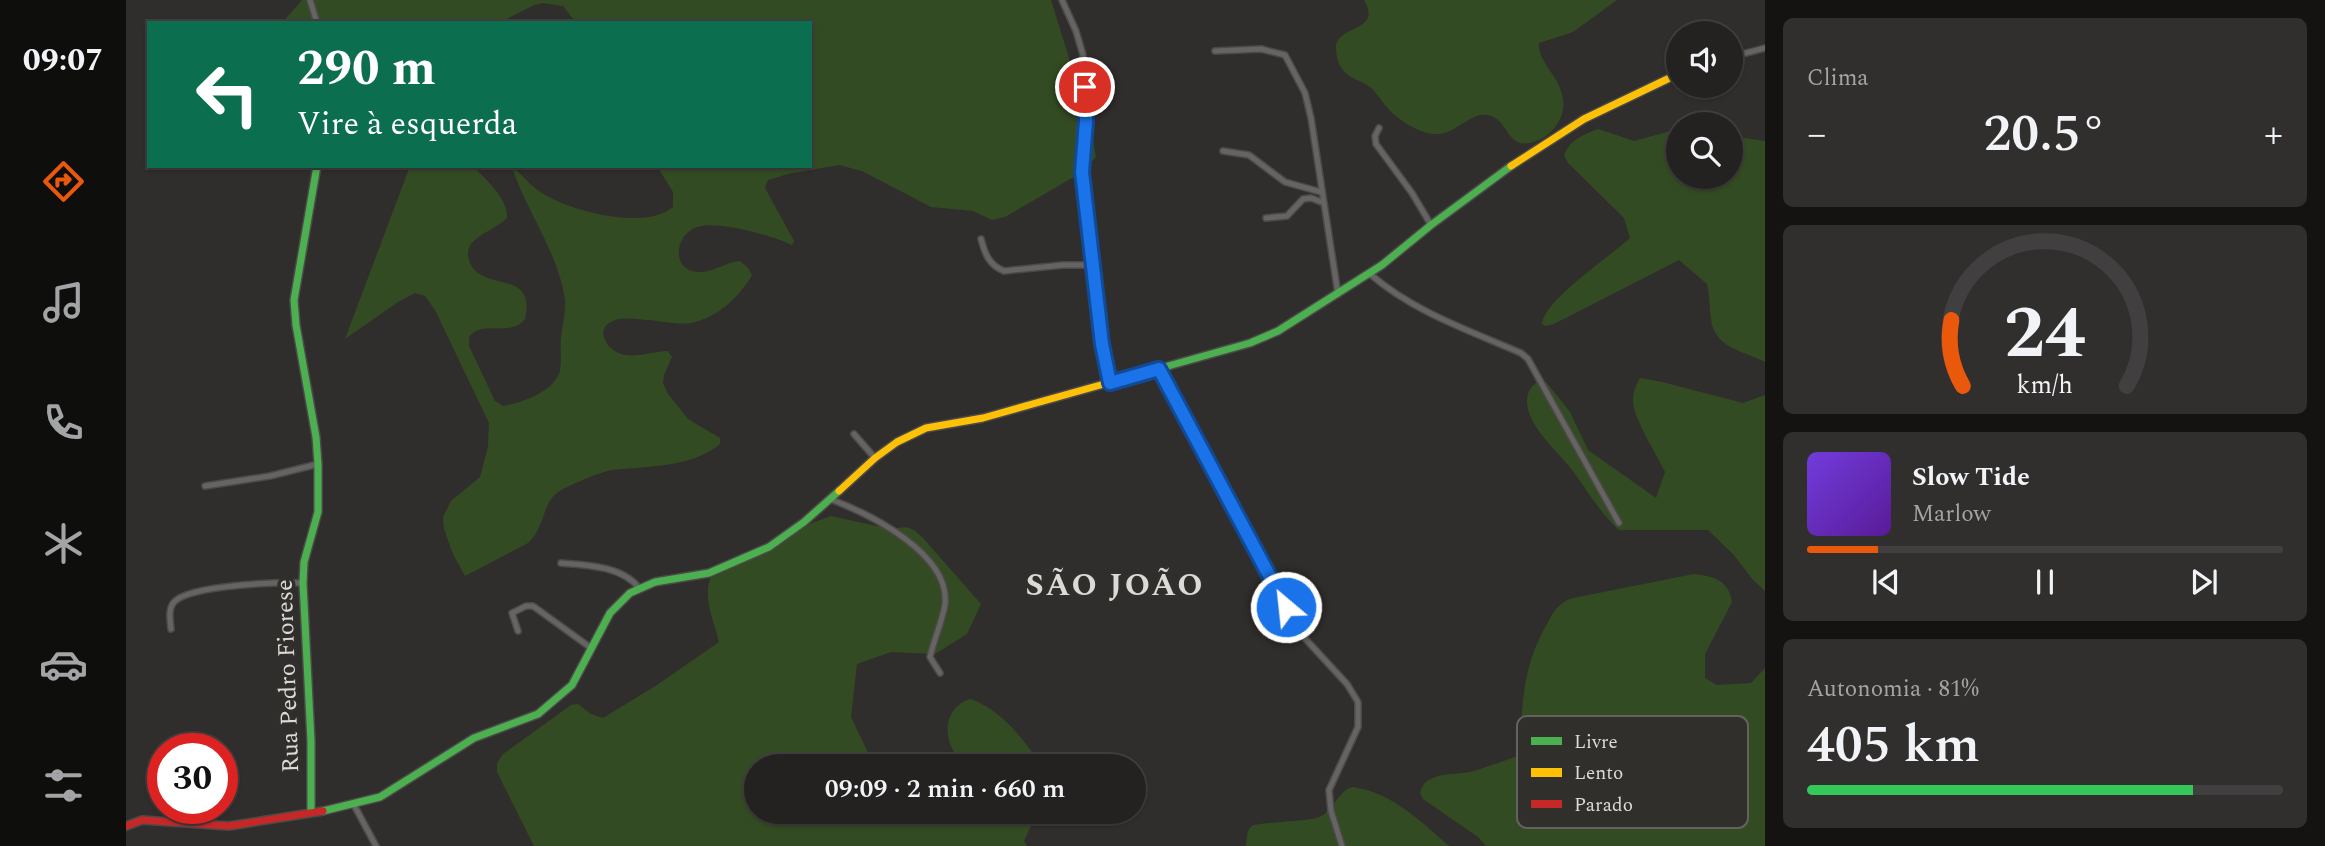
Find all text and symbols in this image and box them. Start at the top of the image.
map controls [1666,21,1743,189]
button: sound [1666,21,1743,98]
text: 290 m [297,32,436,107]
text: 09:07 [23,36,103,85]
icon: left [182,49,273,140]
pin [1055,57,1115,117]
text: Clima [1807,61,1869,96]
icon: arrive [1066,68,1104,106]
text: 20.5° [1983,95,2107,174]
text: Vire à esquerda [297,100,517,149]
text: − [1807,106,1826,164]
text: + [2264,106,2283,164]
button: search [1666,112,1743,189]
icon: directions [39,157,88,206]
icon: music [39,278,88,327]
text: 24 [2004,279,2086,390]
text: km/h [2017,366,2073,404]
icon: phone [39,398,88,447]
text: Slow Tide [1912,457,2030,497]
text: Marlow [1912,497,1991,532]
icon: climate [39,519,88,568]
district label: SÃO JOÃO [1026,561,1204,610]
icon: previous [1867,563,1905,601]
icon: pause [2026,563,2064,601]
icon: next [2185,563,2223,601]
position arrow [1249,570,1323,644]
street label: Rua Pedro Fiorese [267,579,309,773]
icon: car [39,640,88,689]
text: Autonomia · 81% [1807,672,1979,707]
text: 405 km [1807,706,1980,785]
legend [1517,716,1748,828]
text: Livre [1574,728,1618,757]
speed limit sign: 30 [147,733,238,824]
text: Lento [1574,759,1623,788]
icon: filters [39,761,88,810]
text: 09:09 · 2 min · 660 m [825,769,1065,809]
text: Parado [1574,791,1633,820]

